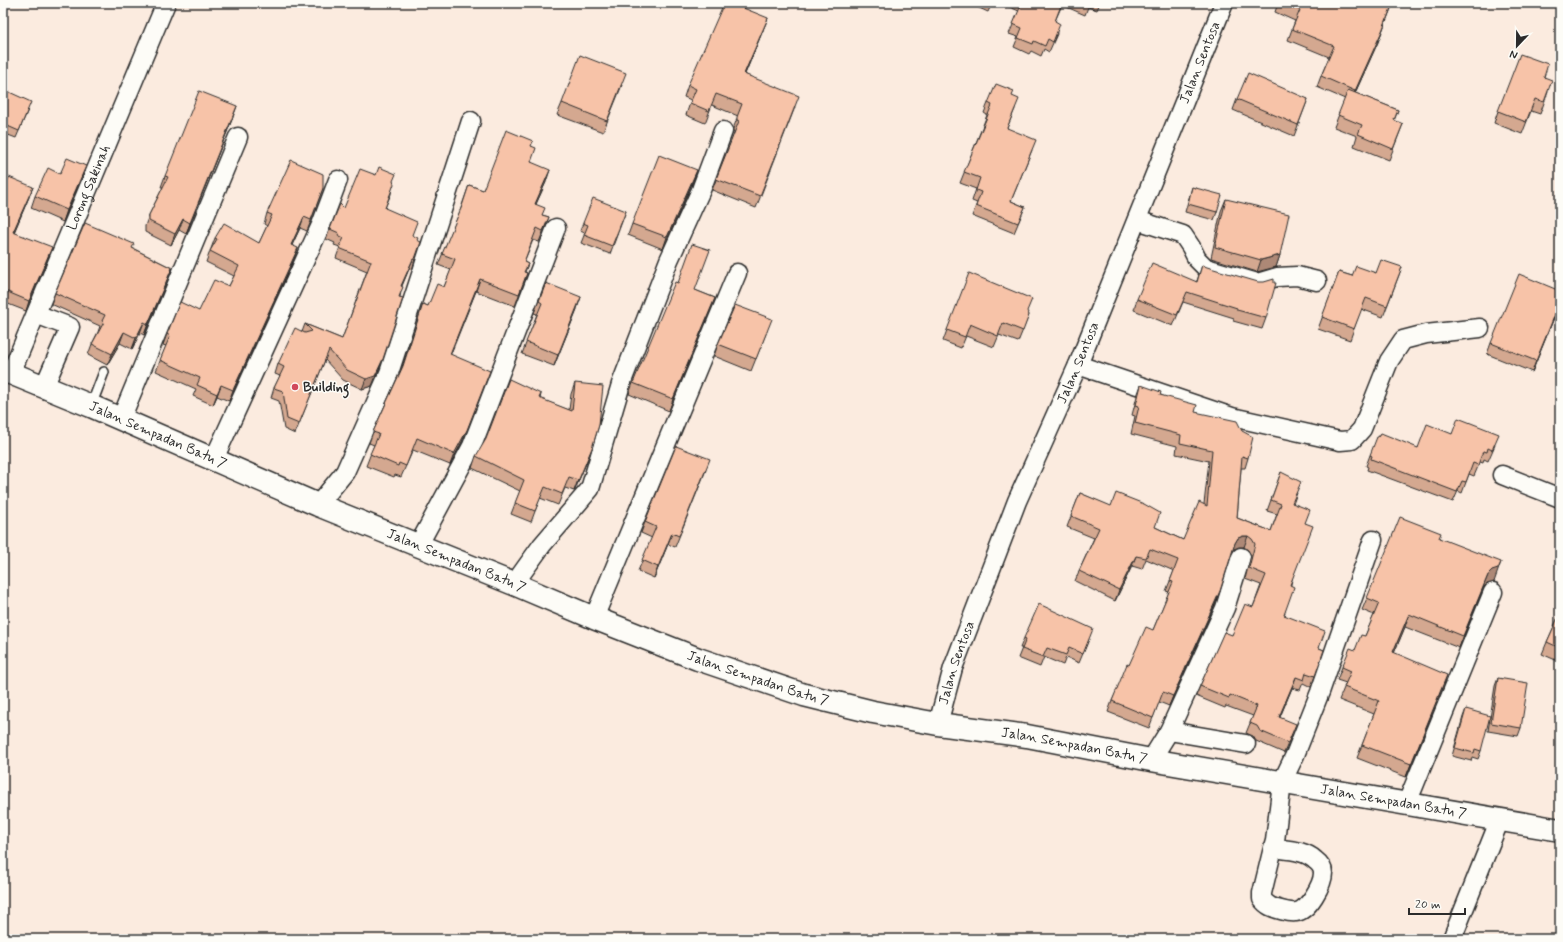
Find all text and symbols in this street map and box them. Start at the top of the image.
street label: Jalan Sentosa [1175,19,1225,106]
north arrow [1497,26,1537,66]
text: N [1508,46,1520,62]
street label: Lorong Sakinah [63,142,115,233]
street label: Jalan Sentosa [1053,319,1103,406]
place label: Building [303,378,350,399]
marker: Building [290,382,300,392]
street label: Jalan Sempadan Batu 7 [86,397,230,473]
street label: Jalan Sempadan Batu 7 [384,525,529,597]
street label: Jalan Sentosa [935,618,979,707]
street label: Jalan Sempadan Batu 7 [684,647,831,710]
street label: Jalan Sempadan Batu 7 [1000,724,1150,768]
street label: Jalan Sempadan Batu 7 [1319,780,1469,823]
scale bar [1409,890,1465,916]
text: 20 m [1415,897,1441,913]

